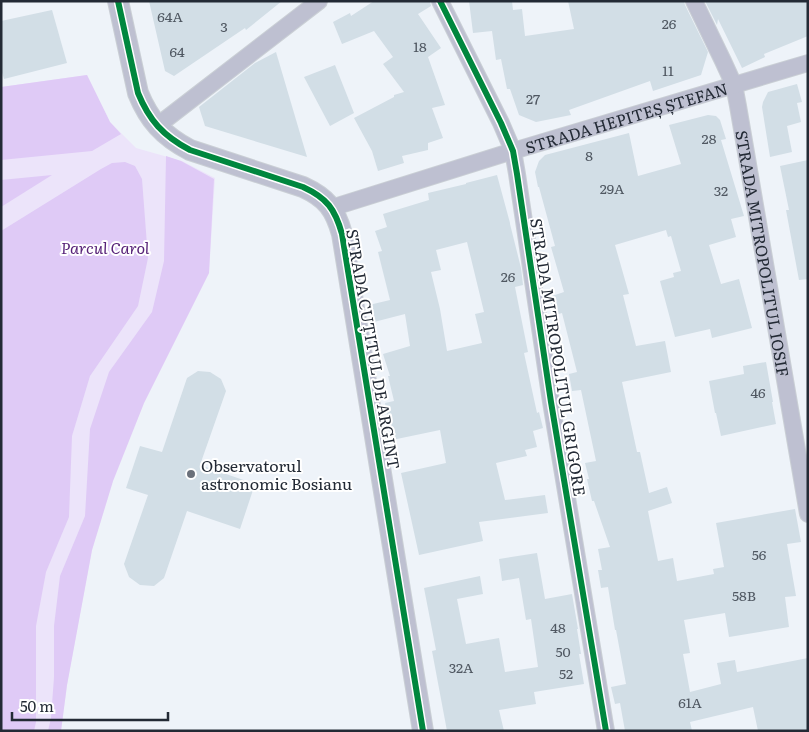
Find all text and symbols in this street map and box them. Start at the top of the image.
house number: 64A [157,6,183,26]
house number: 26 [662,13,677,33]
house number: 3 [220,16,228,36]
house number: 18 [413,36,427,56]
house number: 64 [169,41,185,61]
house number: 11 [662,60,674,80]
street label: STRADA HEPITEȘ ȘTEFAN [522,76,731,159]
house number: 27 [526,88,540,108]
house number: 28 [702,128,717,148]
street label: STRADA MITROPOLITUL IOSIF [730,128,796,379]
house number: 8 [585,145,593,165]
house number: 29A [600,178,625,198]
house number: 32 [714,180,728,200]
street label: STRADA MITROPOLITUL GRIGORE [525,216,593,498]
street label: STRADA CUȚITUL DE ARGINT [341,227,407,471]
park label: Parcul Carol [61,235,150,259]
house number: 26 [501,266,516,286]
house number: 46 [750,382,766,402]
place label: Observatorul astronomic Bosianu [201,453,352,495]
marker: Observatorul astronomic Bosianu [185,468,197,480]
house number: 56 [752,544,767,564]
house number: 58B [732,585,756,605]
house number: 48 [550,617,566,637]
house number: 50 [555,641,571,661]
house number: 32A [449,657,474,677]
house number: 52 [559,663,573,683]
scale bar [12,690,169,722]
house number: 61A [678,692,702,712]
text: 50 m [20,694,54,717]

